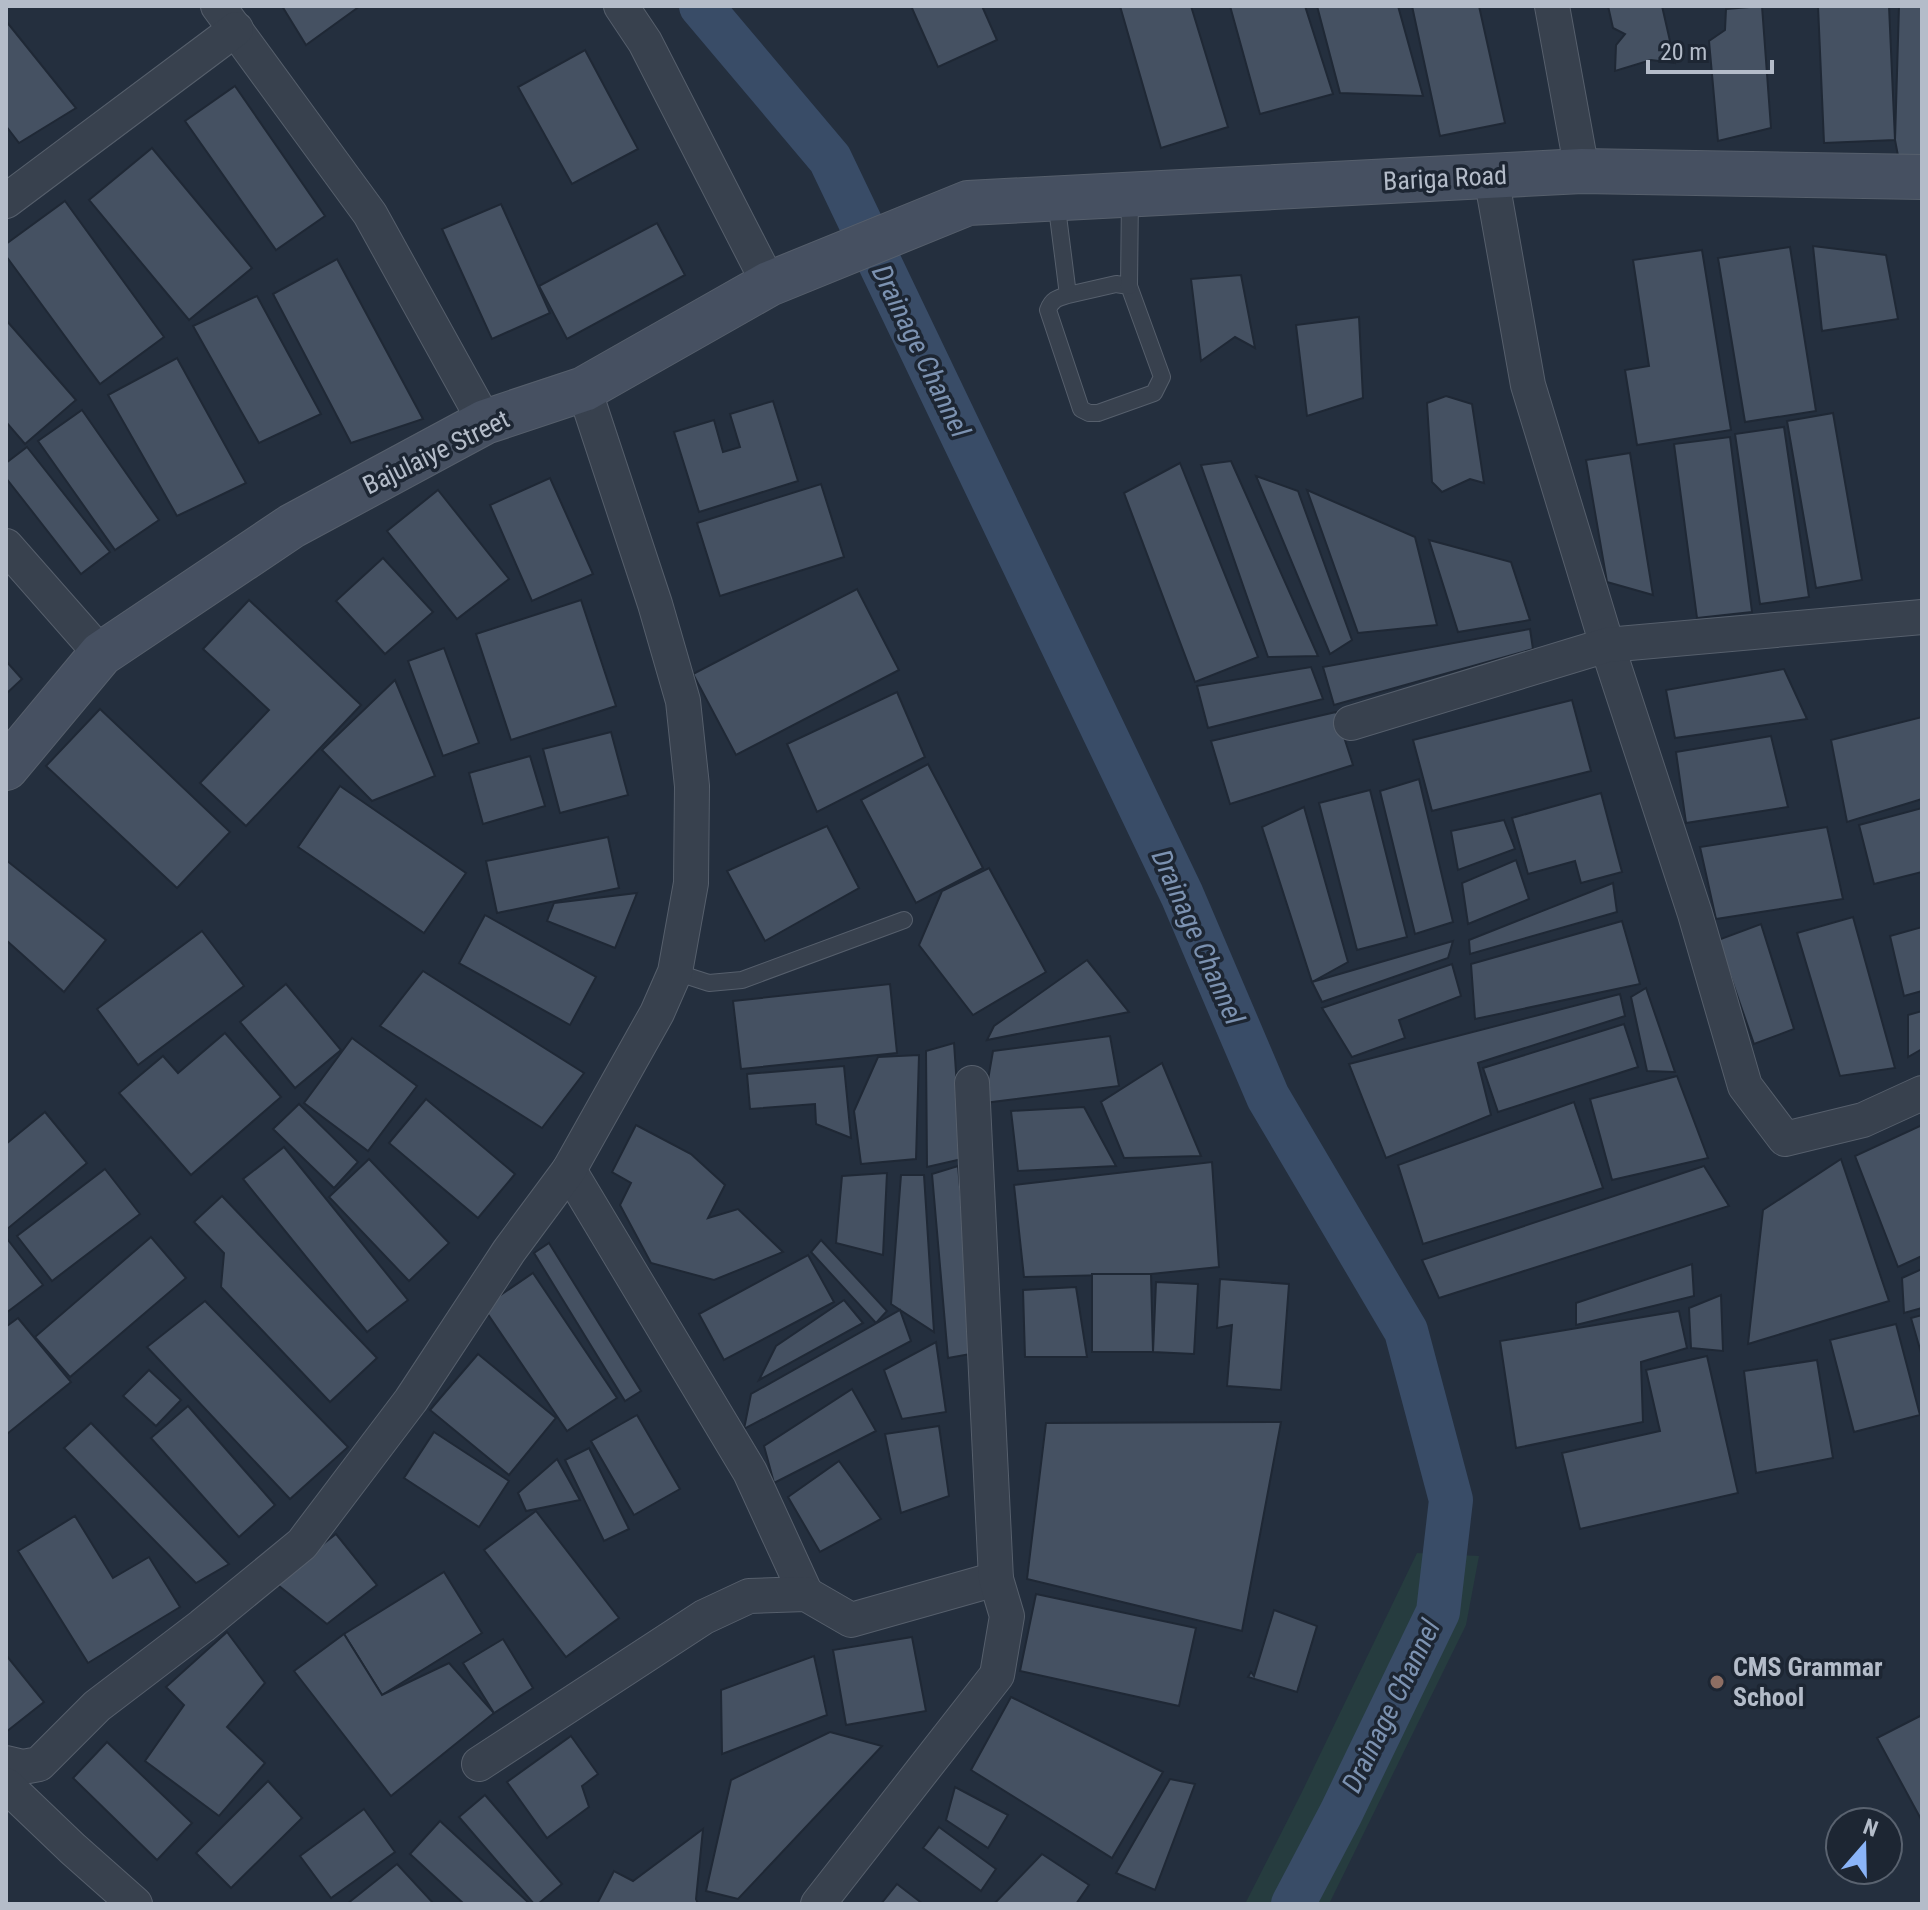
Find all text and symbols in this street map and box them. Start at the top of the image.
scale bar [1648,24,1772,74]
text: 20 m [1660,38,1707,66]
street label: Bariga Road [1382,160,1508,196]
water label: Drainage Channel [865,259,977,443]
street label: Bajulaiye Street [358,404,514,500]
water label: Drainage Channel [1145,844,1252,1030]
water label: Drainage Channel [1335,1614,1447,1798]
place label: CMS Grammar School [1733,1652,1883,1712]
marker: CMS Grammar School [1708,1673,1726,1691]
north arrow [1824,1806,1904,1886]
text: N [1860,1814,1881,1842]

